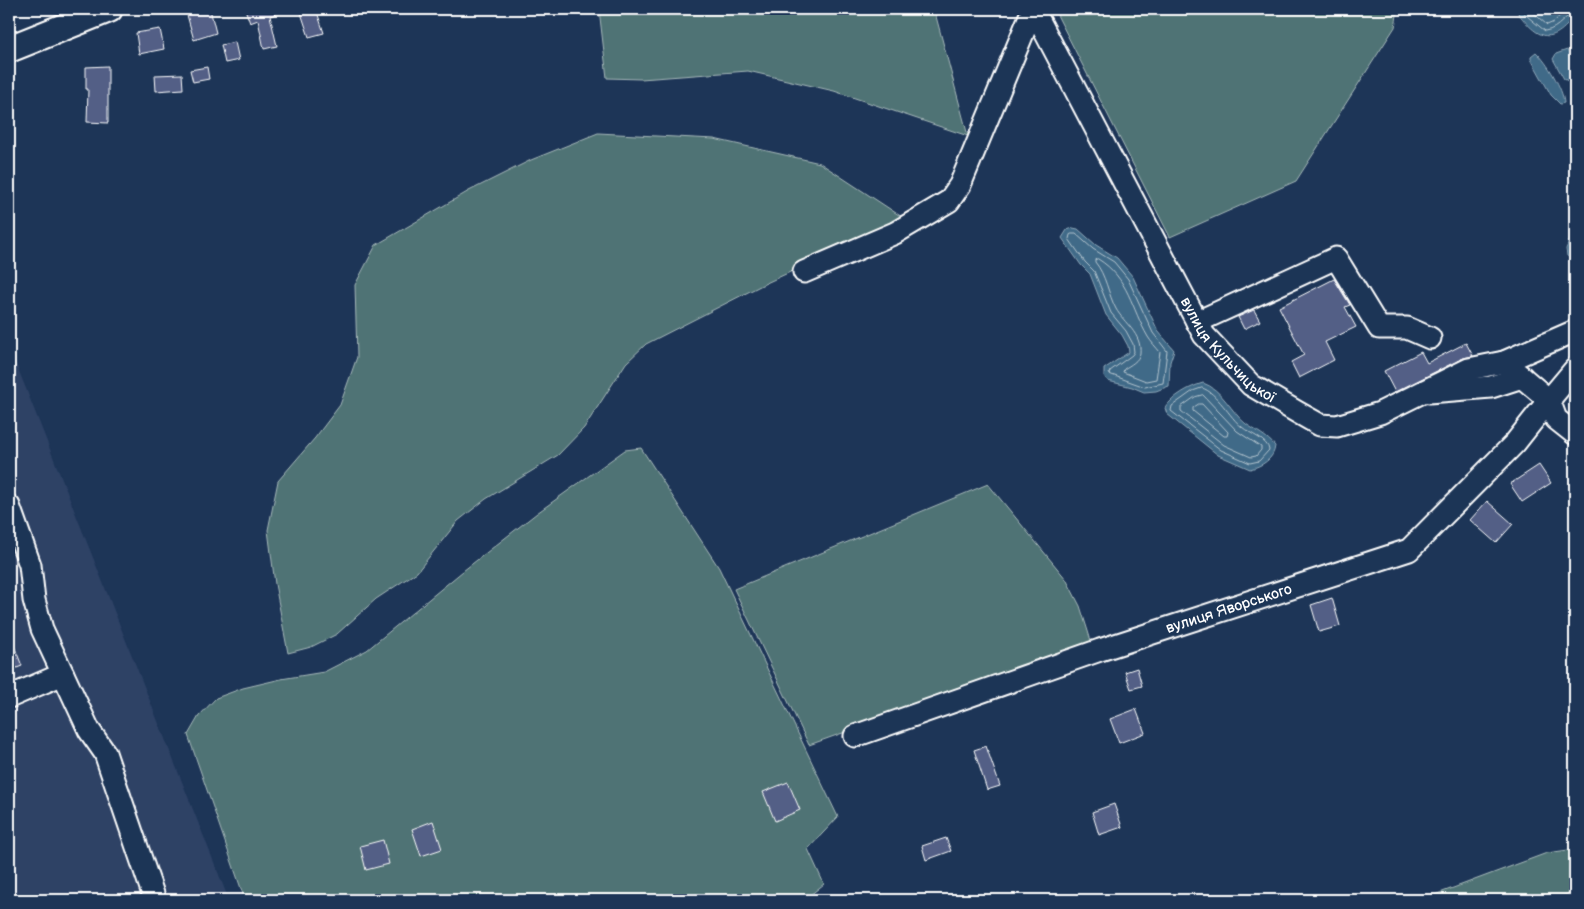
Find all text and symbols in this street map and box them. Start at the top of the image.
street label: вулиця Кульчицької [1176,294,1279,407]
street label: вулиця Яворського [1163,579,1294,638]

